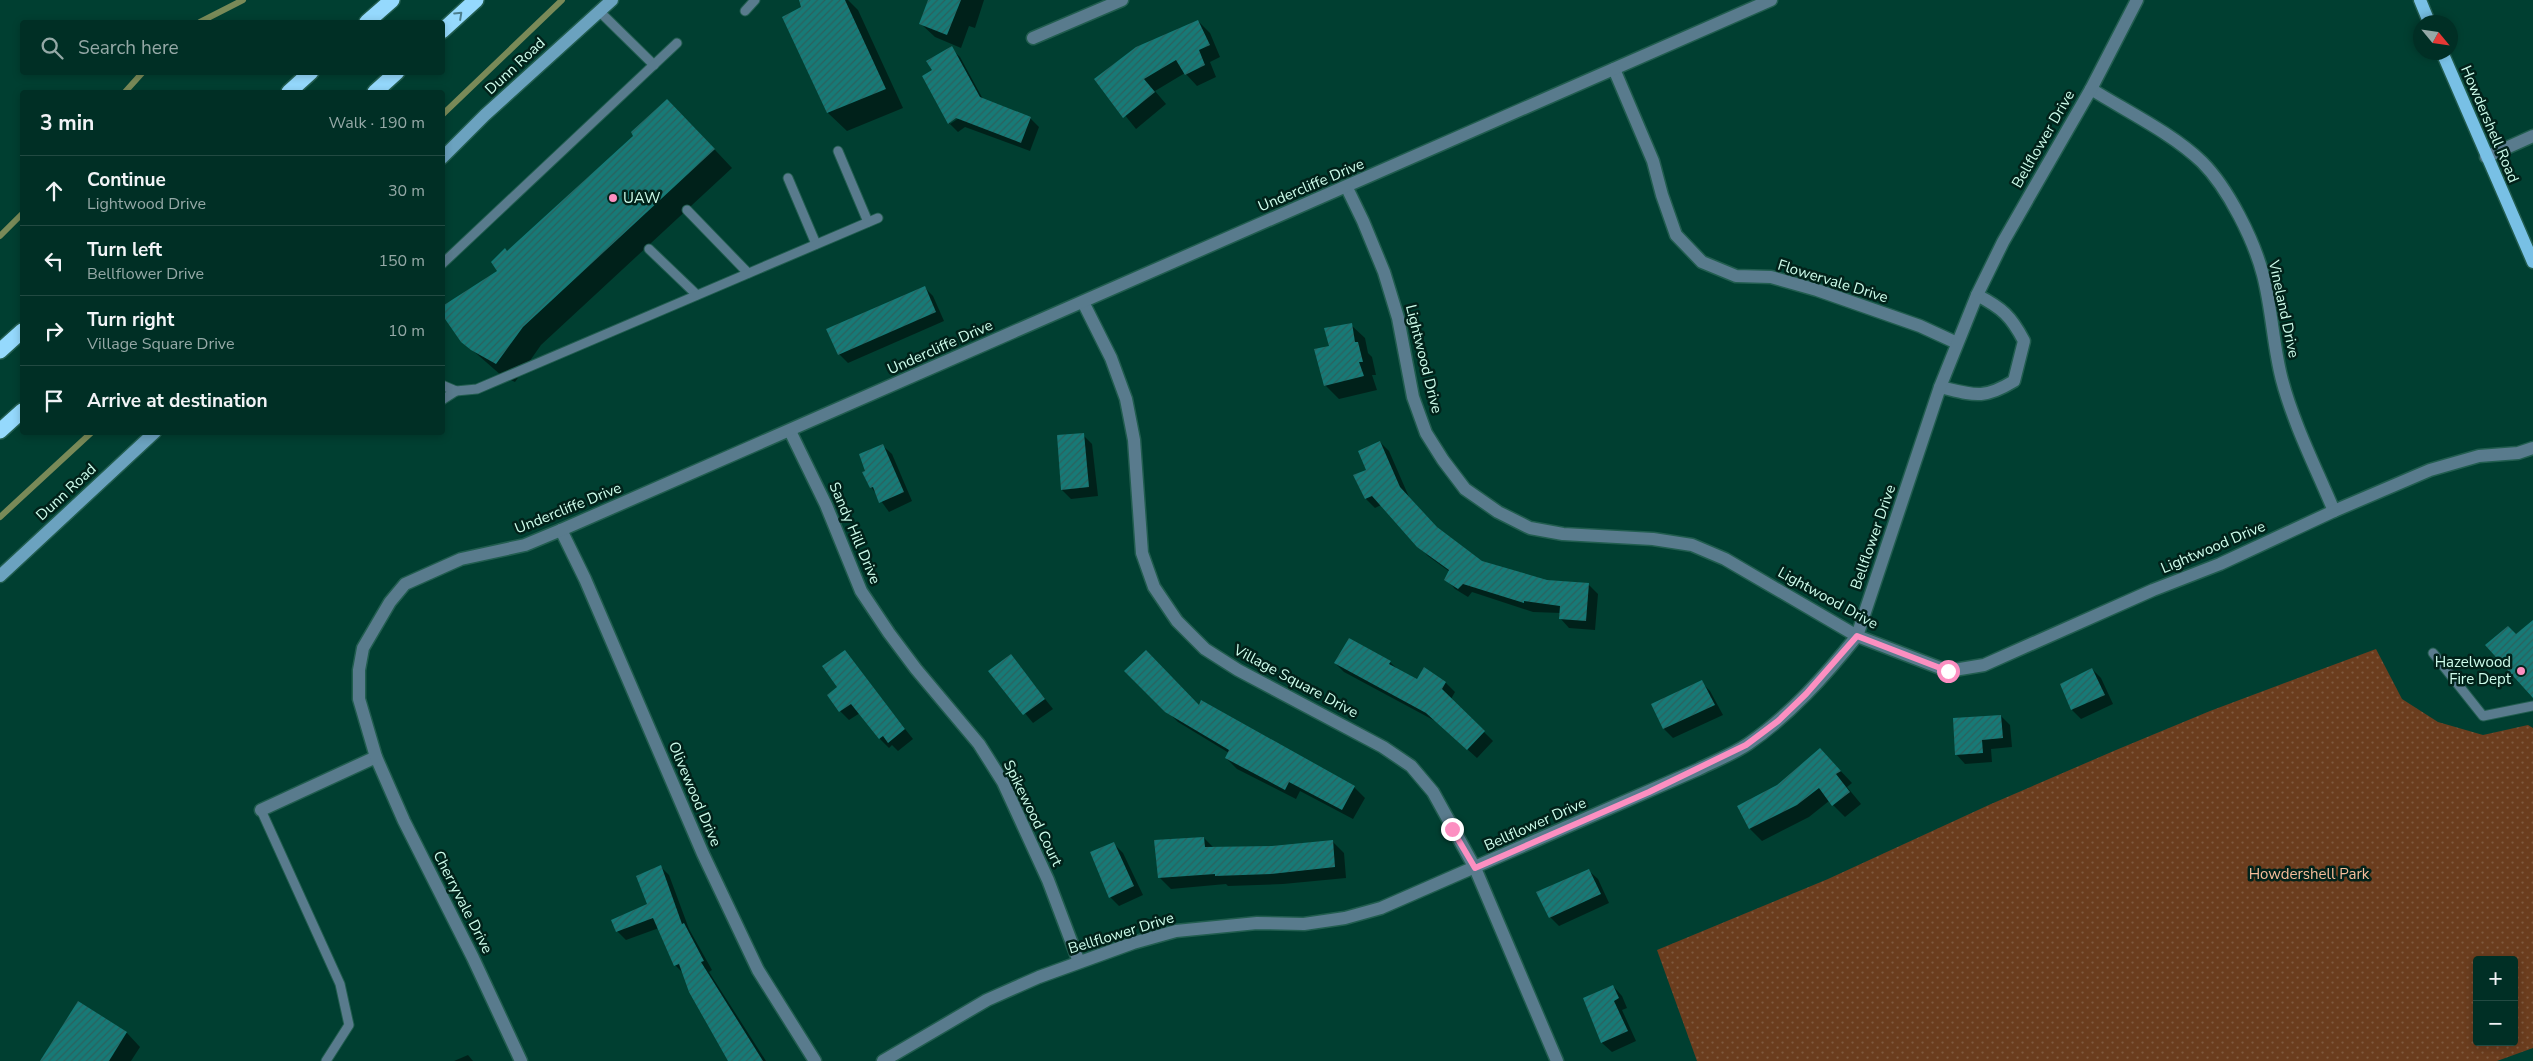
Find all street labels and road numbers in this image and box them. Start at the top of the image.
street label: Dunn Road [481,33,549,99]
street label: Howdershell Road [2456,62,2524,186]
street label: Bellflower Drive [2007,86,2079,192]
street label: Undercliffe Drive [1255,154,1367,216]
street label: Flowervale Drive [1775,255,1891,307]
street label: Vineland Drive [2264,257,2304,360]
street label: Lightwood Drive [1401,302,1447,416]
street label: Undercliffe Drive [884,315,996,379]
street label: Dunn Road [32,459,100,525]
street label: Undercliffe Drive [512,478,624,538]
street label: Sandy Hill Drive [824,479,886,587]
street label: Bellflower Drive [1846,482,1900,592]
street label: Lightwood Drive [2158,516,2268,578]
street label: Lightwood Drive [1774,562,1882,634]
street label: Village Square Drive [1229,639,1362,722]
street label: Olivewood Drive [664,738,726,850]
street label: Spikewood Court [999,757,1068,870]
street label: Bellflower Drive [1481,793,1589,855]
street label: Cherryvale Drive [428,847,498,957]
street label: Bellflower Drive [1066,907,1176,959]

